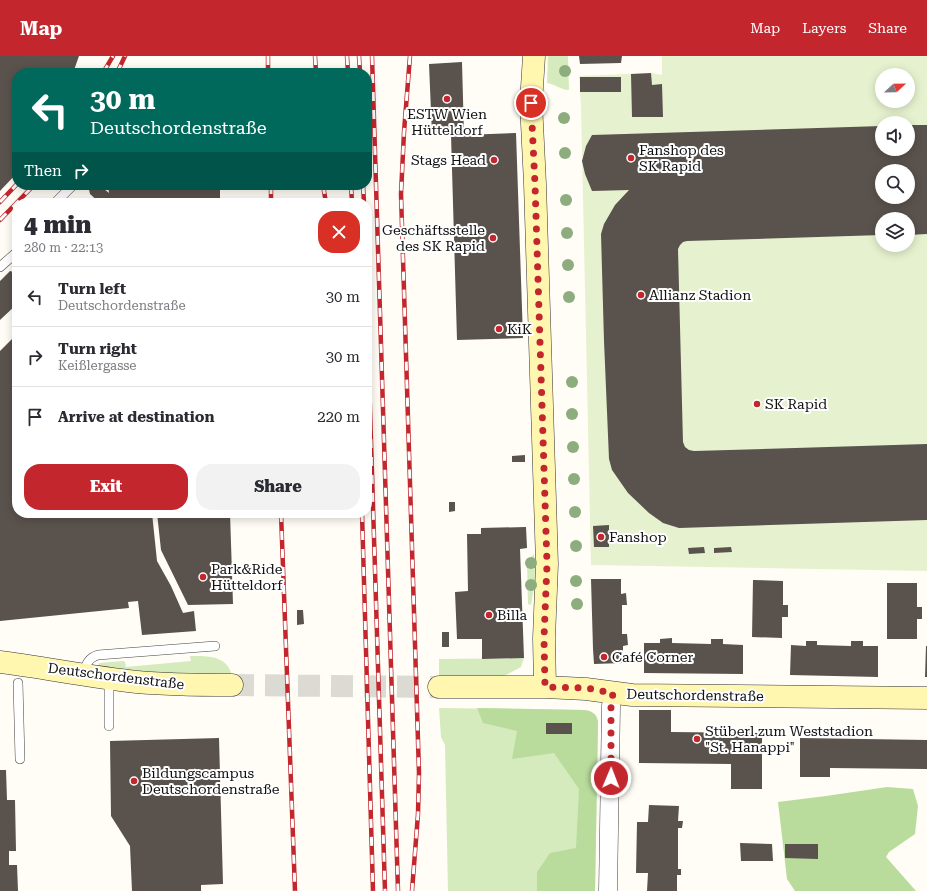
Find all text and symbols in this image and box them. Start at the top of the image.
text: Map [20,17,62,40]
text: Map [750,20,780,36]
text: Layers [802,20,846,36]
text: Share [868,20,907,36]
north arrow [875,68,915,108]
map controls [875,68,915,252]
text: 30 m [90,83,155,116]
icon: left [24,84,76,136]
pin [514,86,548,120]
icon: arrive [520,92,542,114]
marker: ESTW Wien Hütteldorf [442,94,452,104]
place label: ESTW Wien Hütteldorf [407,106,487,138]
button: sound [875,116,915,156]
text: Deutschordenstraße [90,117,267,138]
place label: Fanshop des SK Rapid [639,142,724,174]
place label: Stags Head [411,152,486,168]
marker: Fanshop des SK Rapid [626,153,636,163]
marker: Stags Head [489,155,499,165]
icon: right [70,160,92,182]
text: Then [24,162,62,180]
button: search [875,164,915,204]
text: 4 min [24,211,91,239]
button: close [318,211,360,253]
button: layers [875,212,915,252]
place label: Geschäftsstelle des SK Rapid [382,222,485,254]
marker: Geschäftsstelle des SK Rapid [488,233,498,243]
text: 280 m · 22:13 [24,240,103,255]
text: Turn left [58,280,126,298]
icon: left [24,286,46,308]
place label: Allianz Stadion [649,287,751,303]
text: 30 m [326,288,360,306]
marker: Allianz Stadion [636,290,646,300]
text: Deutschordenstraße [58,298,186,313]
place label: KiK [507,321,532,337]
marker: KiK [494,324,504,334]
text: Turn right [58,340,137,358]
icon: right [24,346,46,368]
text: 30 m [326,348,360,366]
text: Keißlergasse [58,358,137,373]
place label: SK Rapid [765,396,827,412]
marker: SK Rapid [752,399,762,409]
icon: arrive [24,406,46,428]
text: Arrive at destination [58,408,214,426]
text: 220 m [317,408,360,426]
button: Exit [24,464,188,510]
button: Share [196,464,360,510]
place label: Fanshop [609,529,667,545]
marker: Fanshop [596,532,606,542]
place label: Park&Ride Hütteldorf [211,561,283,593]
marker: Park&Ride Hütteldorf [198,572,208,582]
place label: Billa [497,607,527,623]
marker: Billa [484,610,494,620]
place label: Café Corner [612,649,693,665]
marker: Café Corner [599,652,609,662]
street label: Deutschordenstraße [47,660,185,692]
street label: Deutschordenstraße [626,686,764,704]
place label: Stüberl zum Weststadion "St. Hanappi" [705,723,873,755]
marker: Stüberl zum Weststadion "St. Hanappi" [692,734,702,744]
position arrow [590,757,632,799]
place label: Bildungscampus Deutschordenstraße [142,765,280,797]
marker: Bildungscampus Deutschordenstraße [129,776,139,786]

